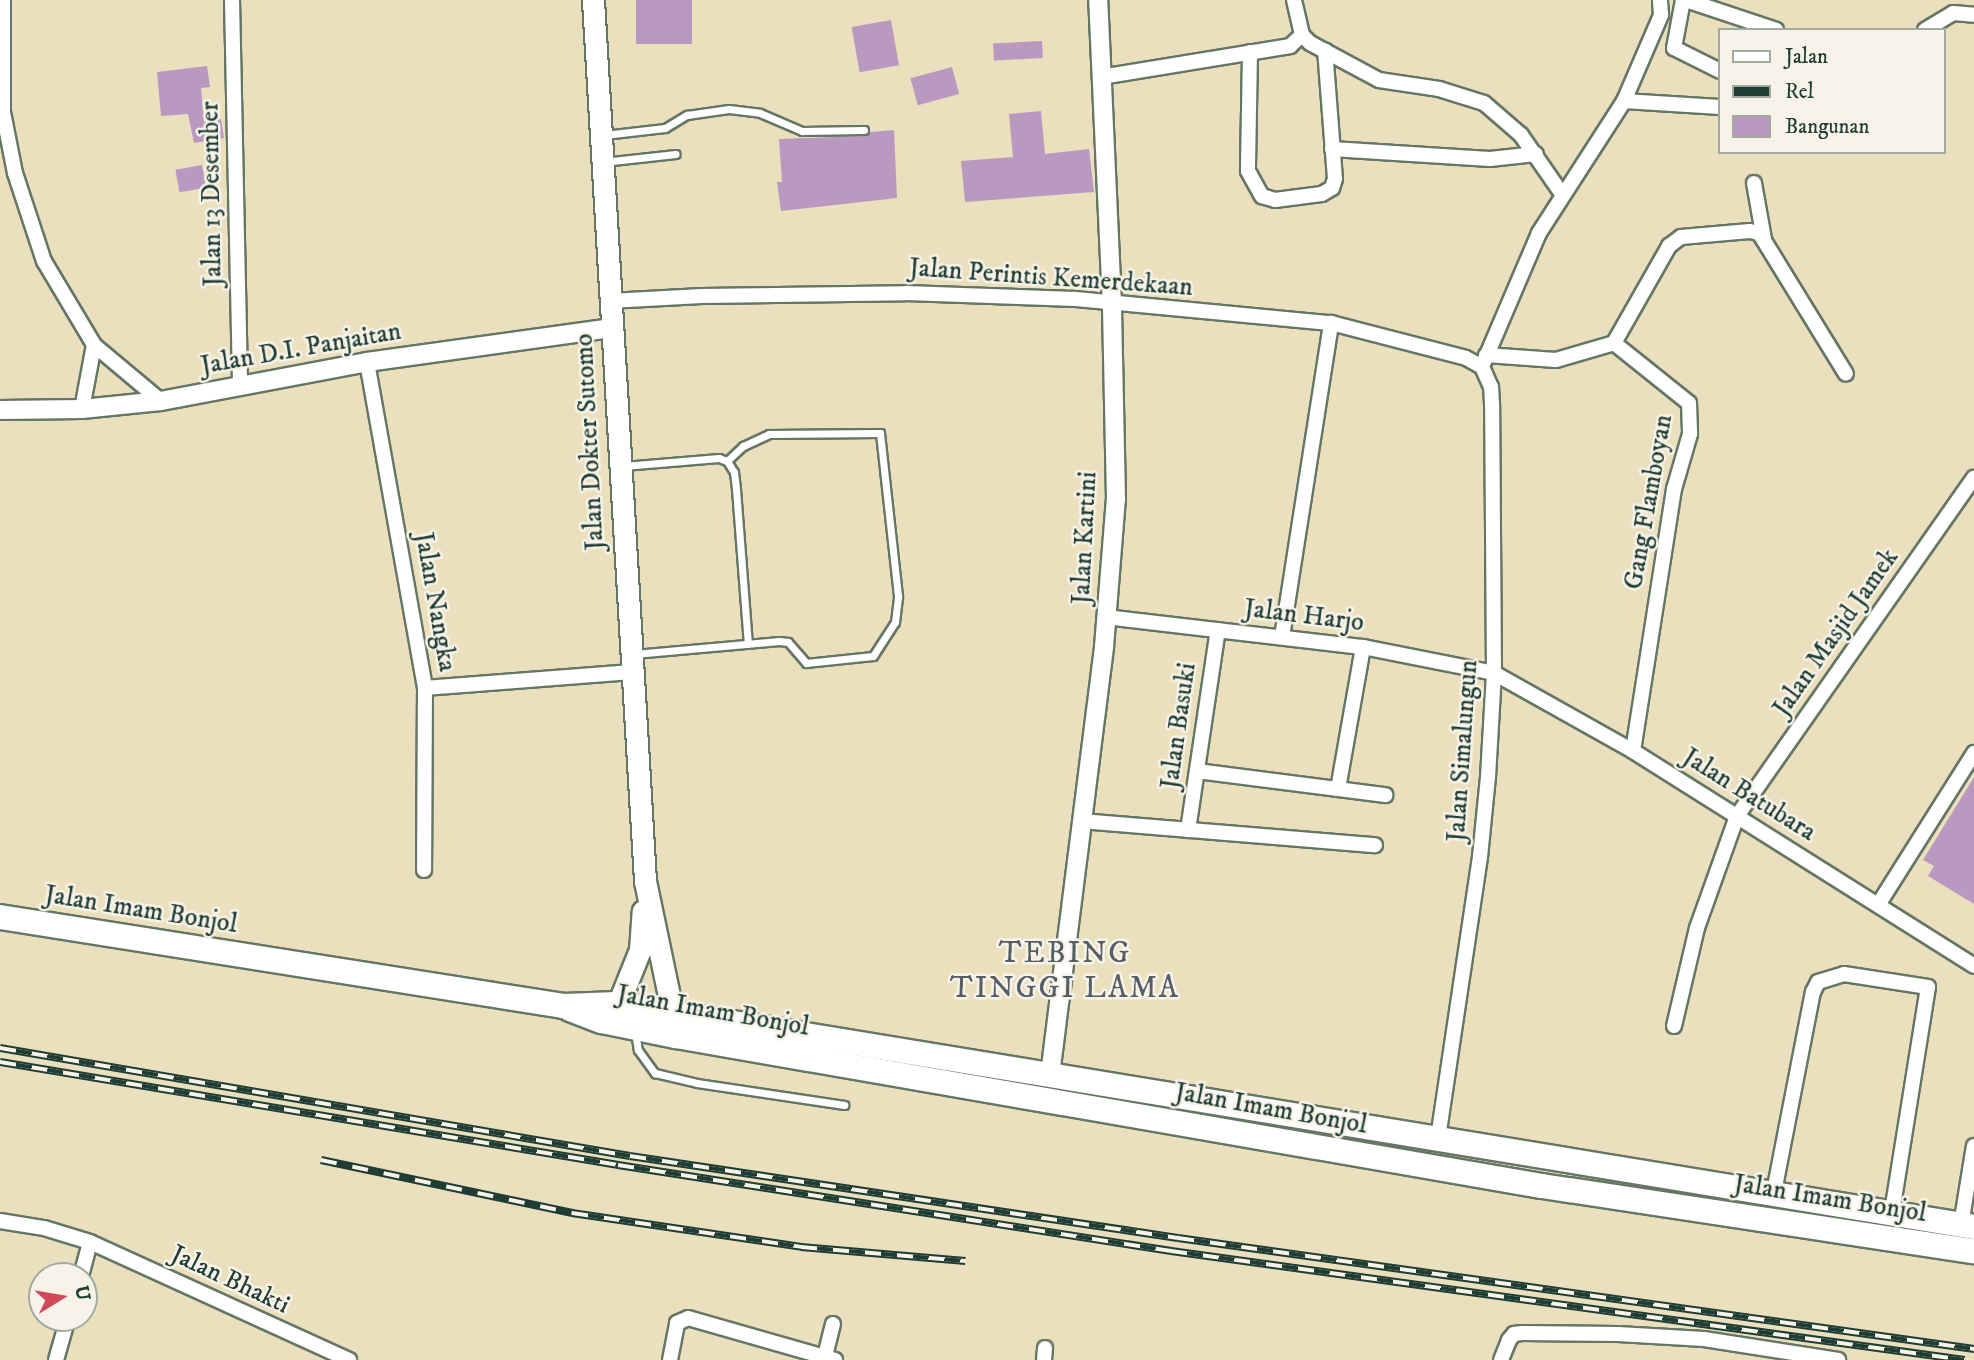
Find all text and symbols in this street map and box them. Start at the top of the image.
legend [1718,28,1946,154]
text: Jalan [1785,44,1828,70]
text: Rel [1785,79,1814,105]
street label: Jalan 13 Desember [195,101,229,287]
text: Bangunan [1785,114,1869,140]
street label: Jalan Perintis Kemerdekaan [908,253,1194,303]
street label: Jalan D.I. Panjaitan [198,316,404,382]
street label: Jalan Dokter Sutomo [569,333,611,551]
street label: Gang Flamboyan [1618,412,1680,592]
street label: Jalan Kartini [1066,471,1104,605]
street label: Jalan Nangka [407,530,463,674]
street label: Jalan Masjid Jamek [1766,543,1906,723]
street label: Jalan Harjo [1242,593,1366,639]
street label: Jalan Simalungun [1441,659,1485,843]
street label: Jalan Basuki [1155,661,1203,791]
street label: Jalan Batubara [1677,742,1821,848]
street label: Jalan Imam Bonjol [42,879,240,941]
district label: TEBING TINGGI LAMA [951,936,1179,1006]
street label: Jalan Imam Bonjol [614,979,812,1043]
street label: Jalan Imam Bonjol [1172,1077,1370,1141]
street label: Jalan Imam Bonjol [1731,1168,1929,1230]
street label: Jalan Bhakti [166,1239,294,1321]
north arrow [28,1262,98,1332]
text: U [69,1284,95,1303]

